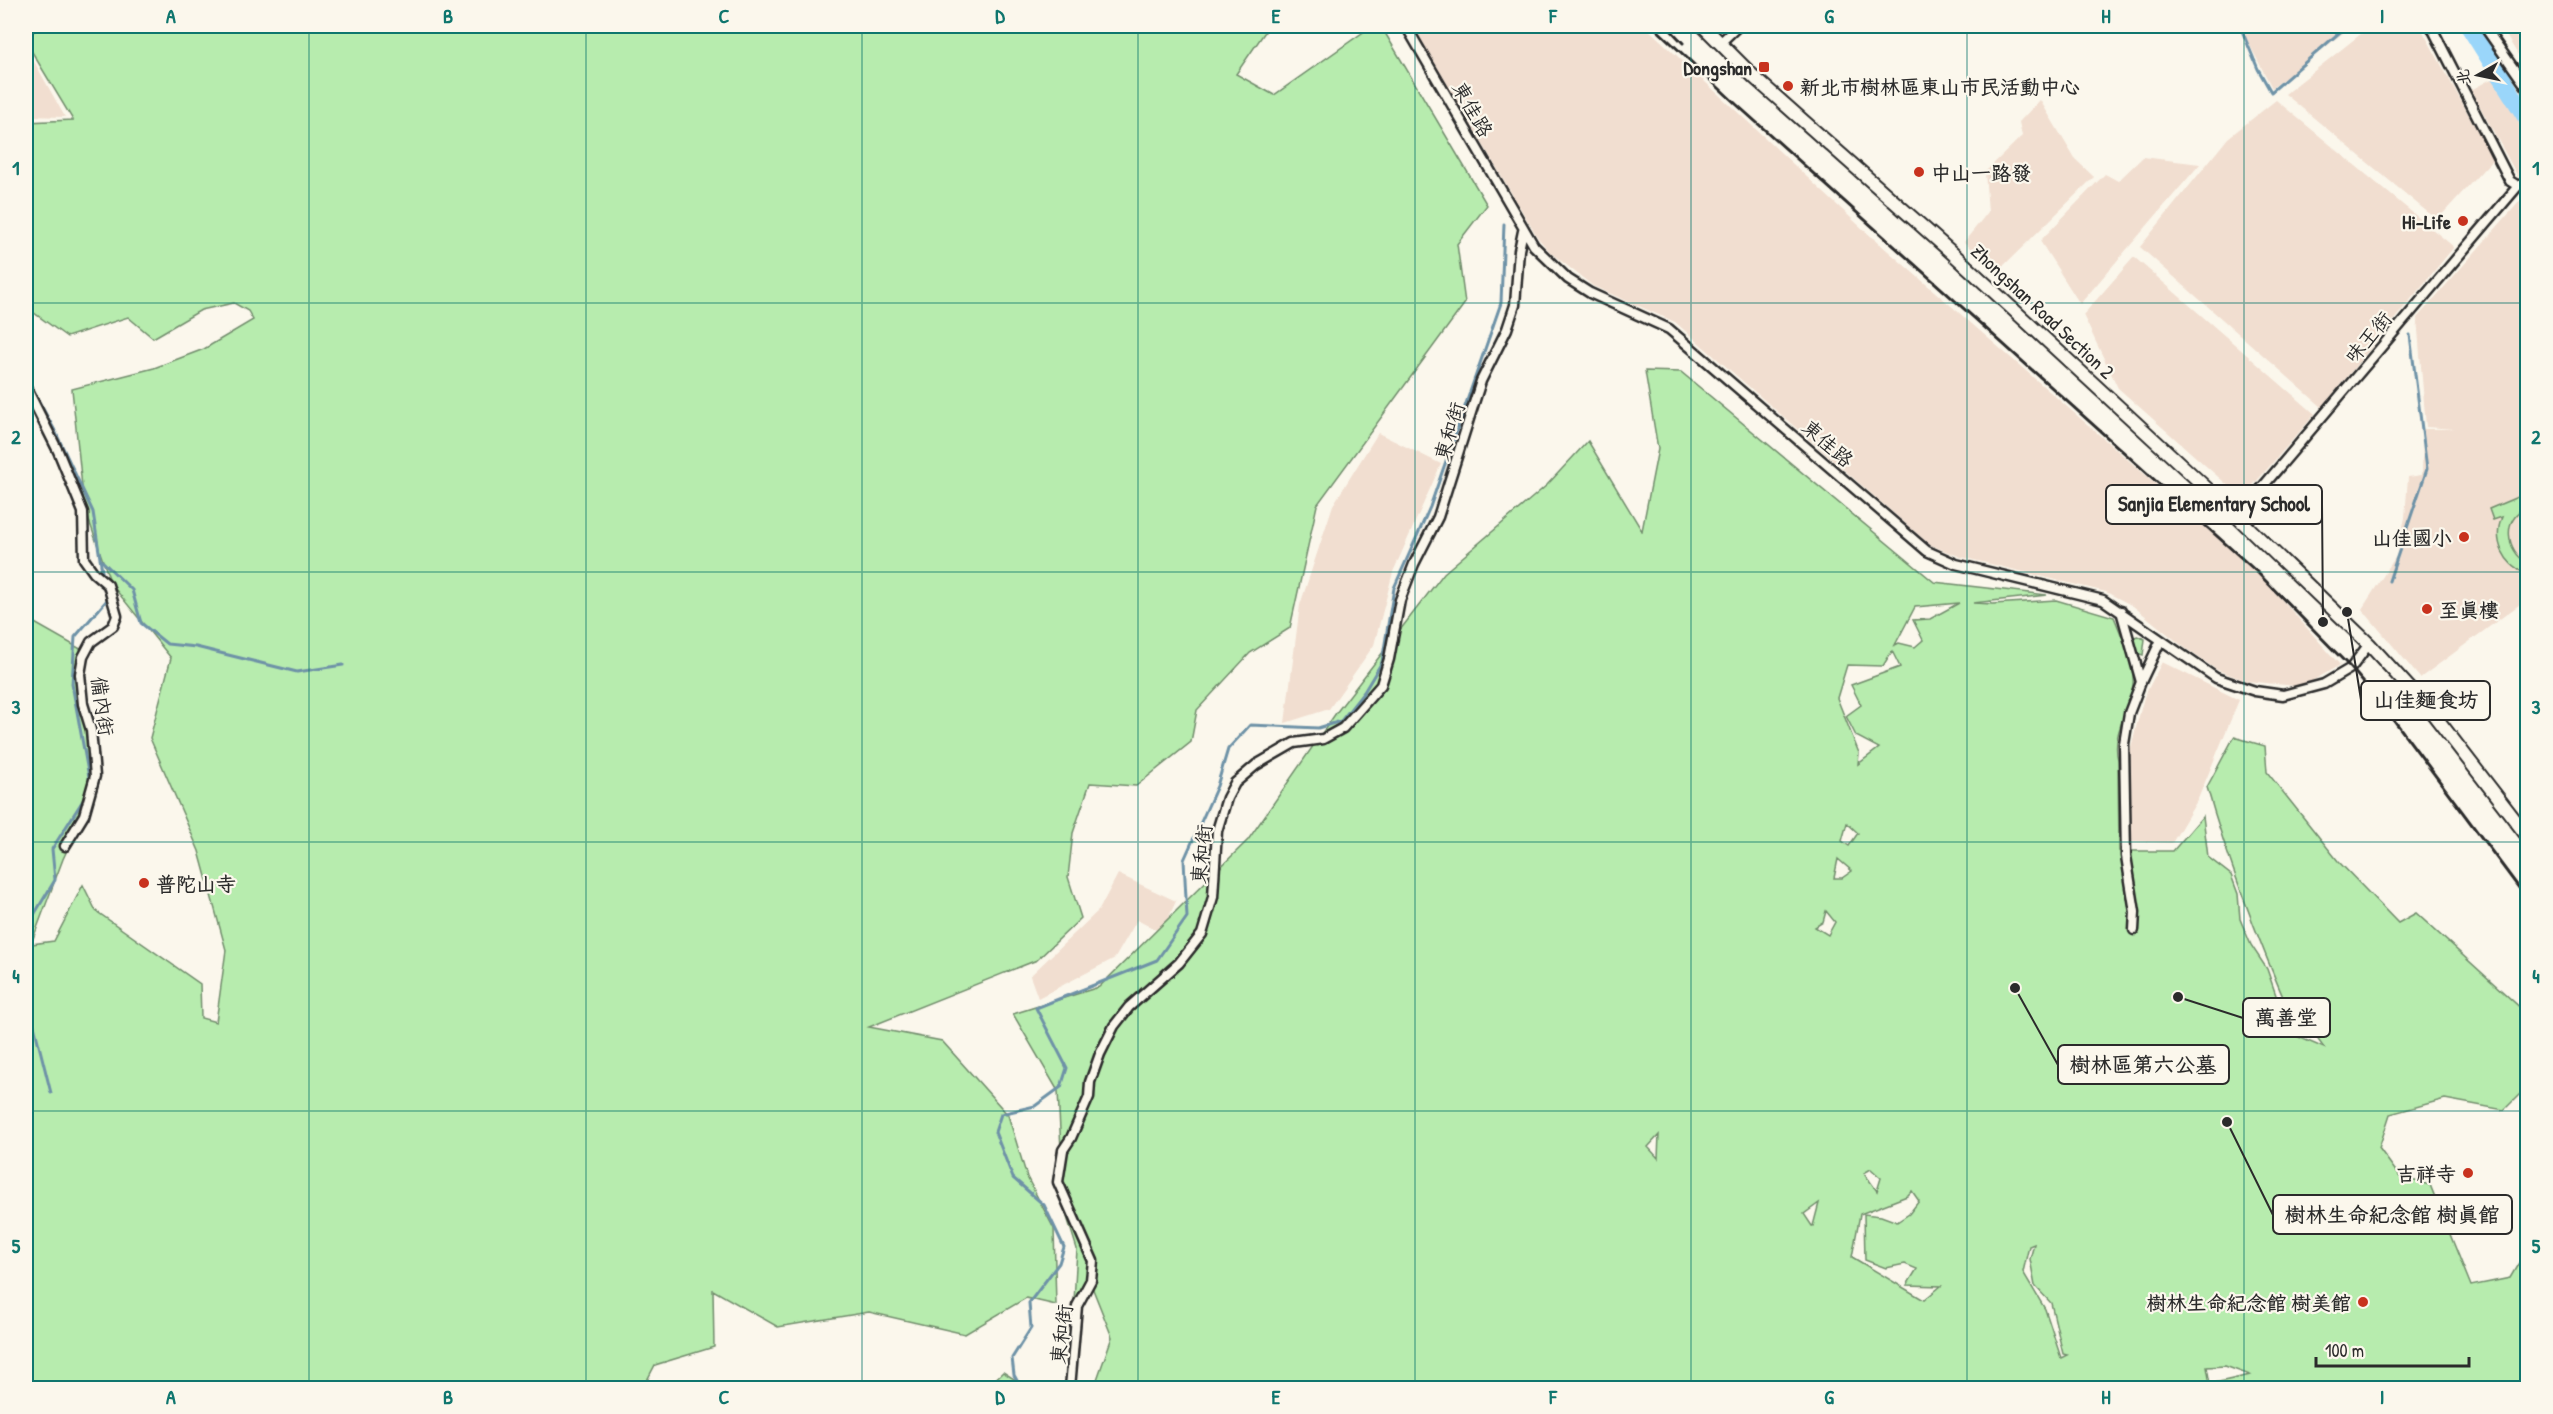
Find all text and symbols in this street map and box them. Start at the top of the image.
text: A [166,2,176,29]
text: B [443,2,453,29]
text: C [719,2,730,29]
text: D [995,2,1005,29]
text: E [1272,2,1281,29]
text: F [1548,2,1558,29]
text: G [1824,2,1834,29]
text: H [2101,2,2111,29]
text: I [2380,2,2384,29]
north arrow [2448,45,2508,105]
place label: Dongshan [1684,54,1752,82]
marker: Dongshan [1757,60,1771,74]
text: 北 [2451,68,2475,87]
place label: 新北市樹林區東山市民活動中心 [1800,73,2080,100]
street label: 東佳路 [1446,76,1500,143]
marker: 新北市樹林區東山市民活動中心 [1781,79,1795,93]
text: 1 [12,154,20,181]
text: 1 [2532,154,2540,181]
place label: 中山一路發 [1931,159,2031,186]
marker: 中山一路發 [1912,165,1926,179]
place label: Hi-Life [2402,208,2451,235]
marker: Hi-Life [2456,214,2470,228]
street label: Zhongshan Road Section 2 [1965,237,2121,385]
street label: 味王街 [2338,305,2398,369]
street label: 東和街 [1427,398,1471,464]
street label: 東佳路 [1797,413,1860,474]
text: 2 [11,423,21,450]
text: 2 [2531,423,2541,450]
callout: Sanjia Elementary School [2106,485,2322,524]
text: Sanjia Elementary School [2118,489,2310,519]
place label: 山佳國小 [2372,524,2452,551]
marker: 山佳國小 [2457,530,2471,544]
place label: 至真樓 [2439,596,2499,623]
marker: 至真樓 [2420,602,2434,616]
street label: 備內街 [85,674,121,738]
callout: 山佳麵食坊 [2361,681,2490,720]
text: 山佳麵食坊 [2374,685,2479,714]
text: 3 [12,693,21,720]
text: 3 [2532,693,2541,720]
street label: 東和街 [1184,823,1218,885]
place label: 普陀山寺 [156,870,236,897]
marker: 普陀山寺 [137,876,151,890]
text: 4 [12,962,20,989]
text: 4 [2532,962,2540,989]
callout: 萬善堂 [2243,998,2330,1037]
text: 萬善堂 [2255,1003,2318,1032]
callout: 樹林區第六公墓 [2058,1045,2229,1084]
text: 樹林區第六公墓 [2070,1050,2217,1079]
place label: 吉祥寺 [2396,1160,2456,1187]
marker: 吉祥寺 [2461,1166,2475,1180]
callout: 樹林生命紀念館 樹真館 [2273,1195,2512,1234]
text: 樹林生命紀念館 樹真館 [2285,1200,2499,1229]
text: 5 [12,1232,21,1259]
text: 5 [2532,1232,2541,1259]
place label: 樹林生命紀念館 樹美館 [2146,1289,2351,1316]
marker: 樹林生命紀念館 樹美館 [2356,1295,2370,1309]
street label: 東和街 [1044,1303,1078,1365]
scale bar [2316,1330,2469,1368]
text: 100 m [2325,1338,2364,1363]
text: A [166,1383,176,1410]
text: B [443,1383,453,1410]
text: C [719,1383,730,1410]
text: D [995,1383,1005,1410]
text: E [1272,1383,1281,1410]
text: F [1548,1383,1558,1410]
text: G [1824,1383,1834,1410]
text: H [2101,1383,2111,1410]
text: I [2380,1383,2384,1410]

